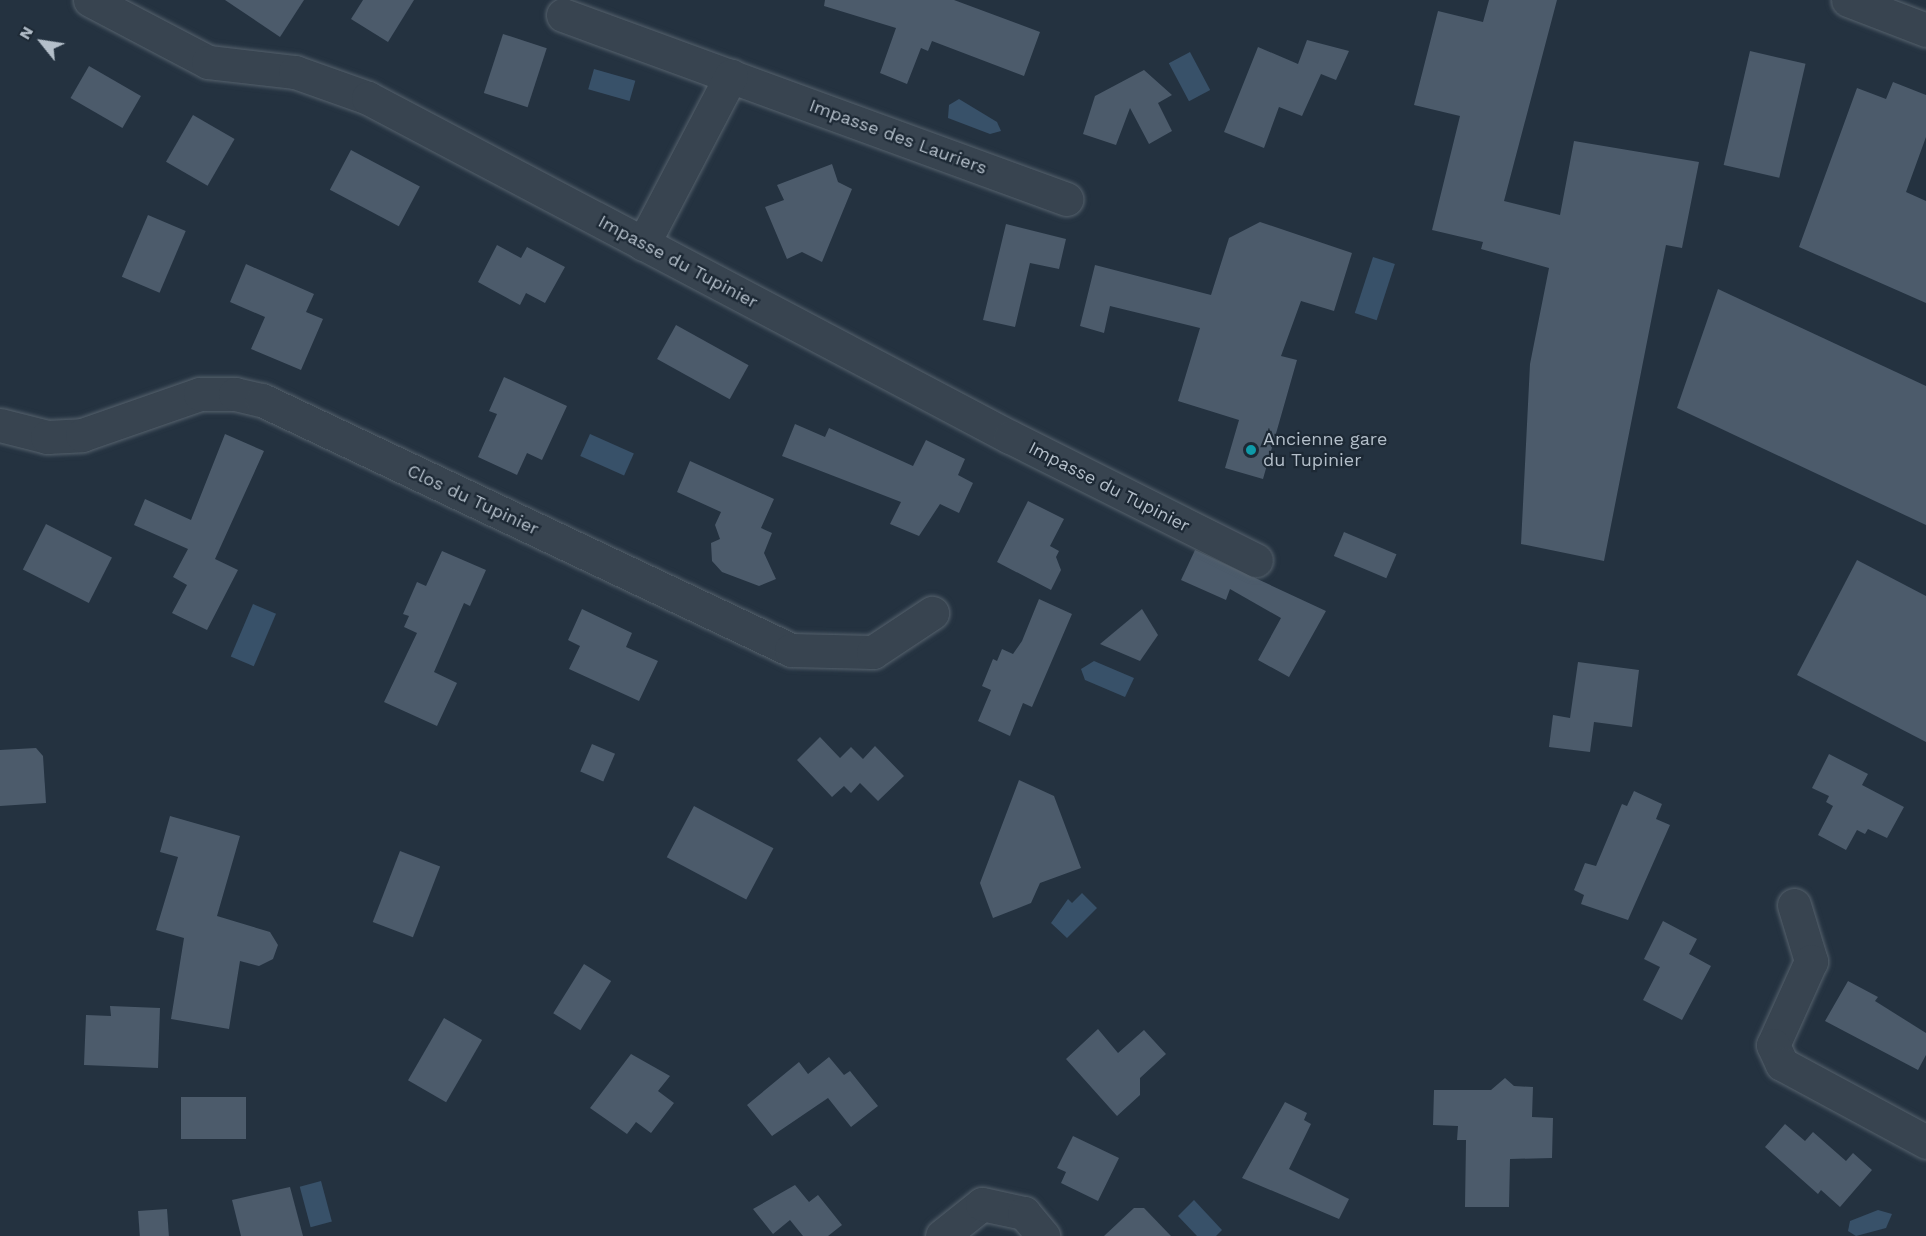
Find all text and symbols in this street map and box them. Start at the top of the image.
north arrow [12,12,72,72]
text: N [15,23,37,43]
street label: Impasse des Lauriers [806,95,990,179]
street label: Impasse du Tupinier [594,211,762,313]
place label: Ancienne gare du Tupinier [1263,429,1387,472]
street label: Impasse du Tupinier [1025,437,1193,537]
marker: Ancienne gare du Tupinier [1244,443,1258,457]
street label: Clos du Tupinier [403,460,543,540]

